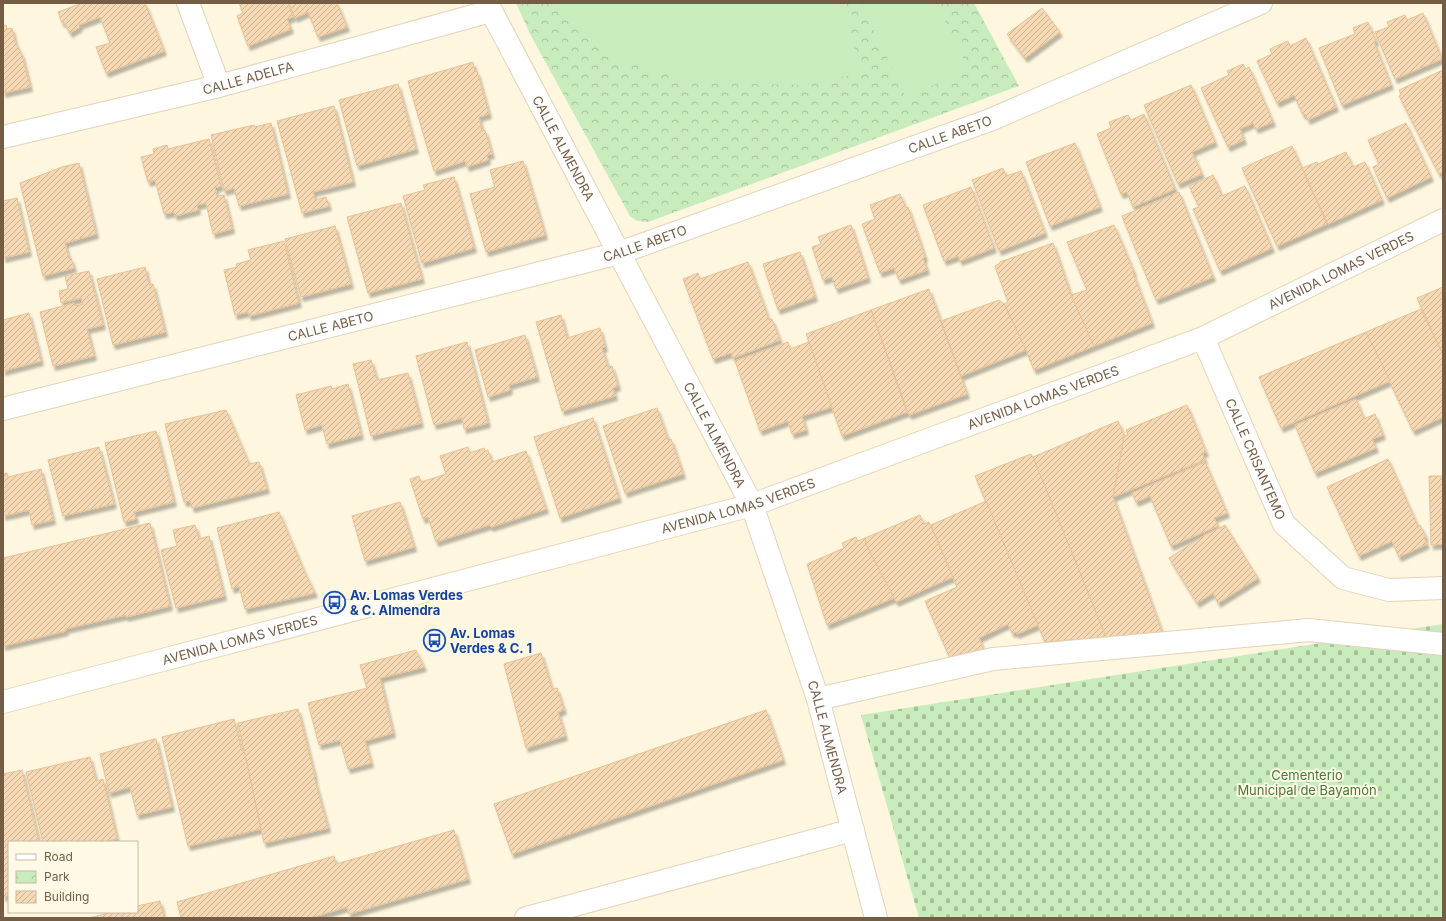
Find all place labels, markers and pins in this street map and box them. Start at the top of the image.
place label: Av. Lomas Verdes & C. Almendra [350,587,463,618]
bus stop icon: Av. Lomas Verdes & C. Almendra [321,589,347,615]
place label: Av. Lomas Verdes & C. 1 [450,625,532,656]
bus stop icon: Av. Lomas Verdes & C. 1 [422,627,448,653]

